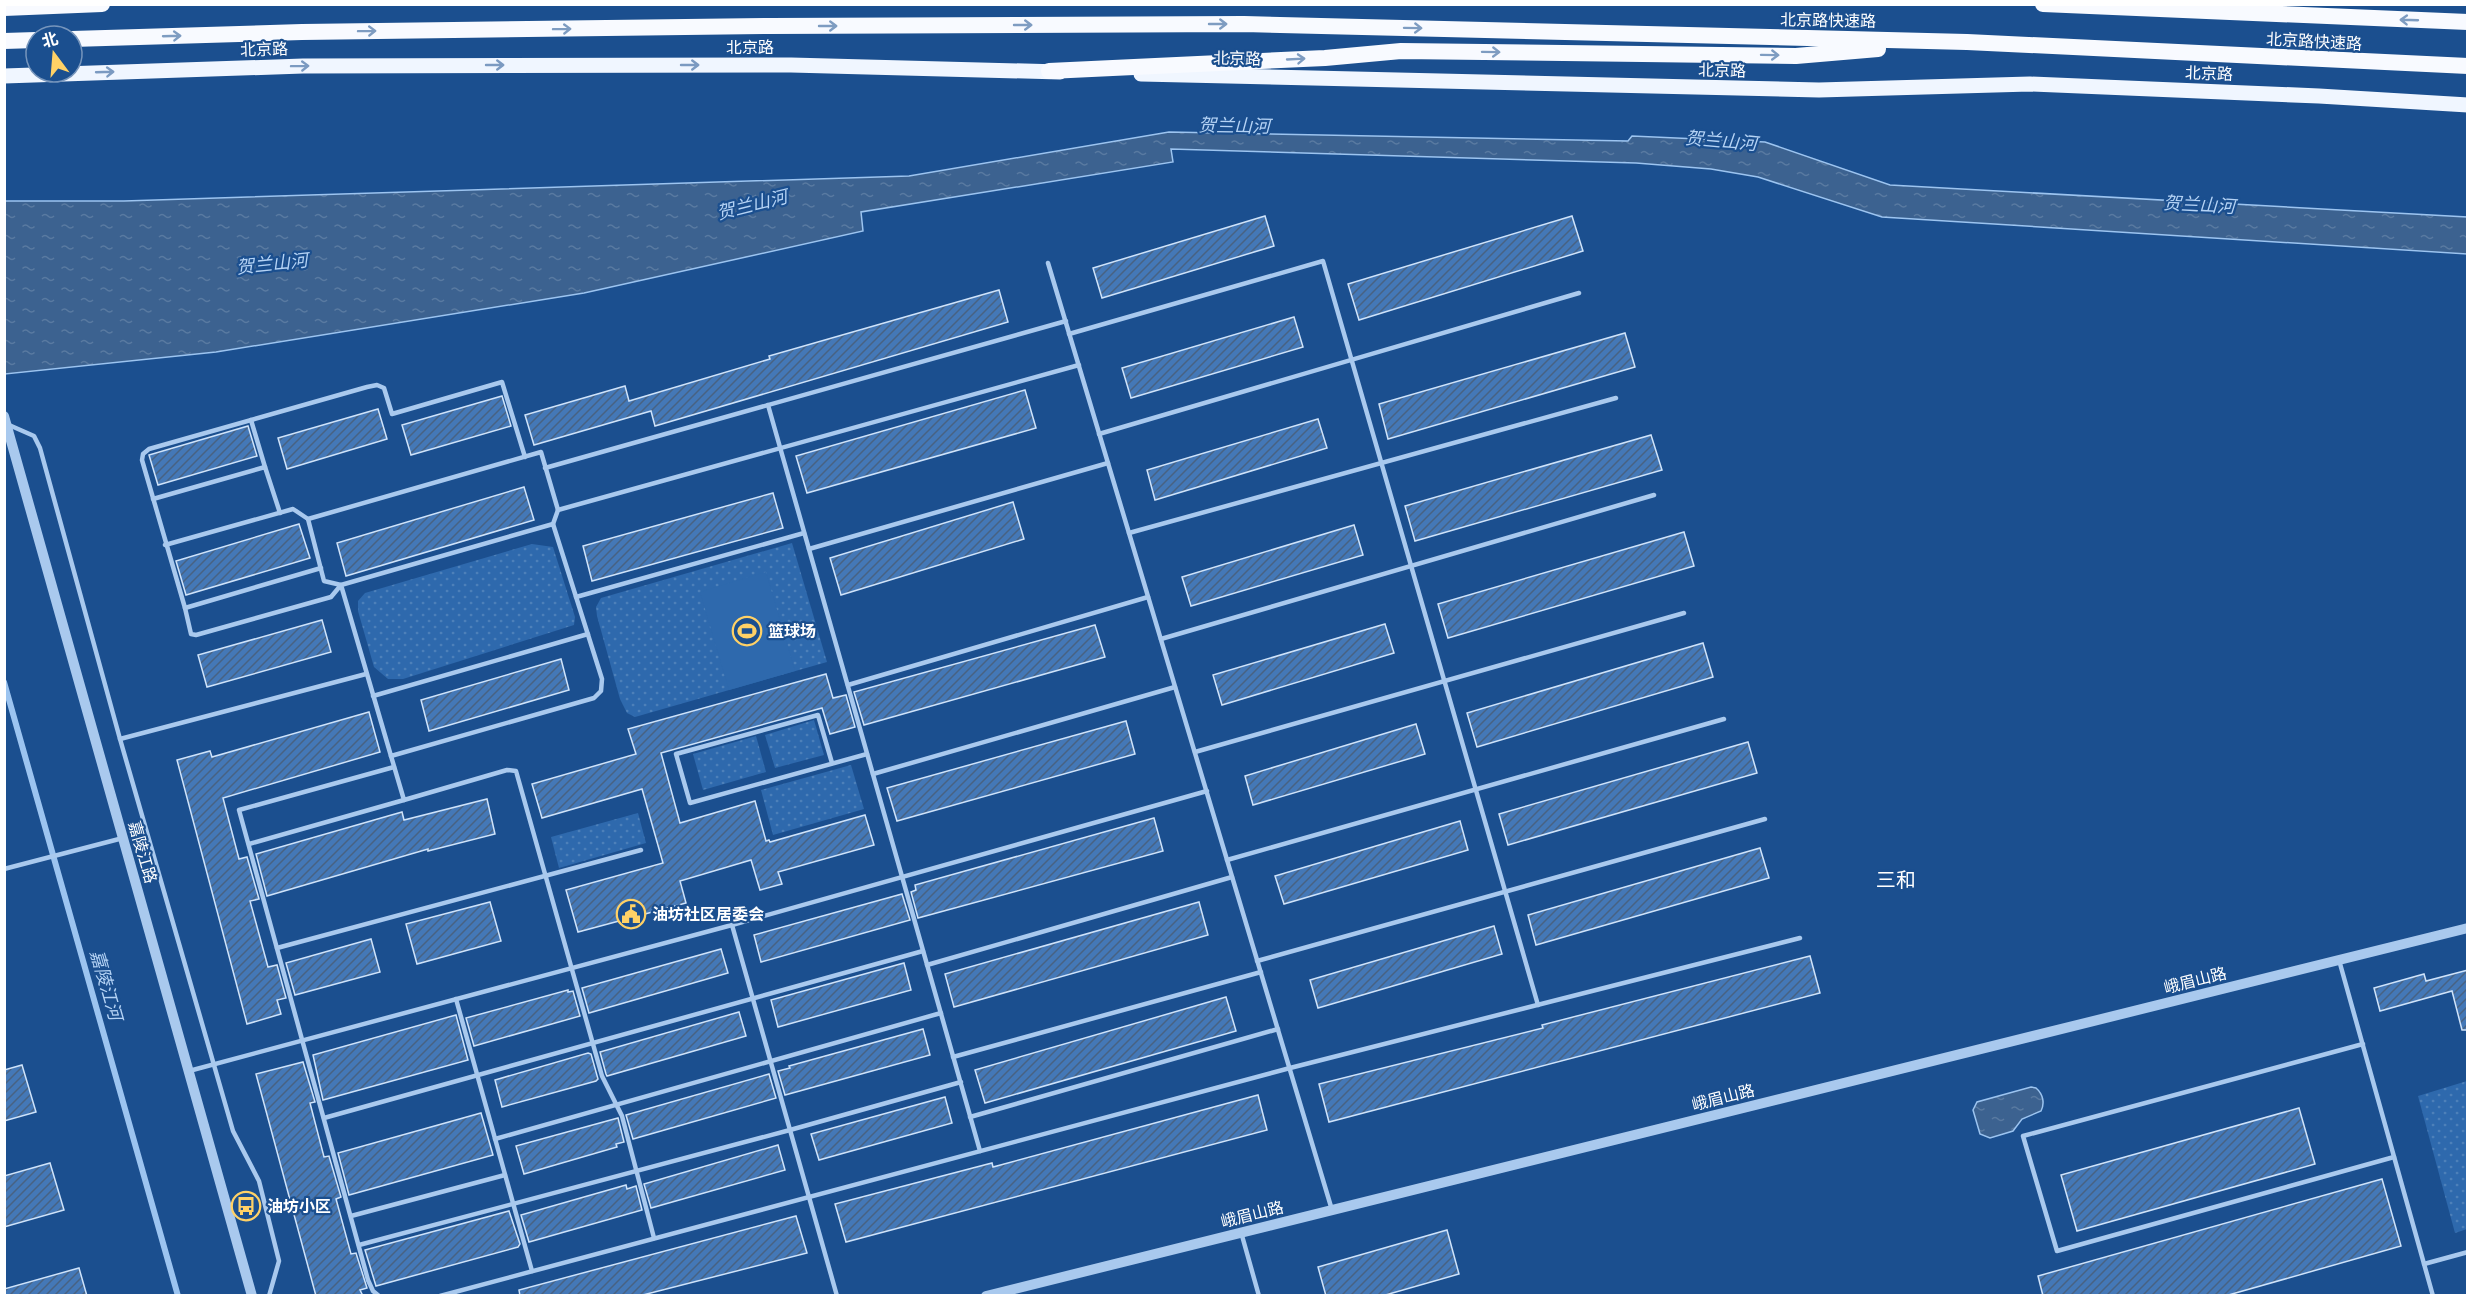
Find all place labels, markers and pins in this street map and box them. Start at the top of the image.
sports icon: 篮球场 [731,615,763,647]
place label: 篮球场 [768,622,816,641]
public building icon: 油坊社区居委会 [615,898,647,930]
place label: 油坊社区居委会 [652,905,764,924]
bus stop icon: 油坊小区 [230,1190,262,1222]
place label: 油坊小区 [267,1197,331,1216]

